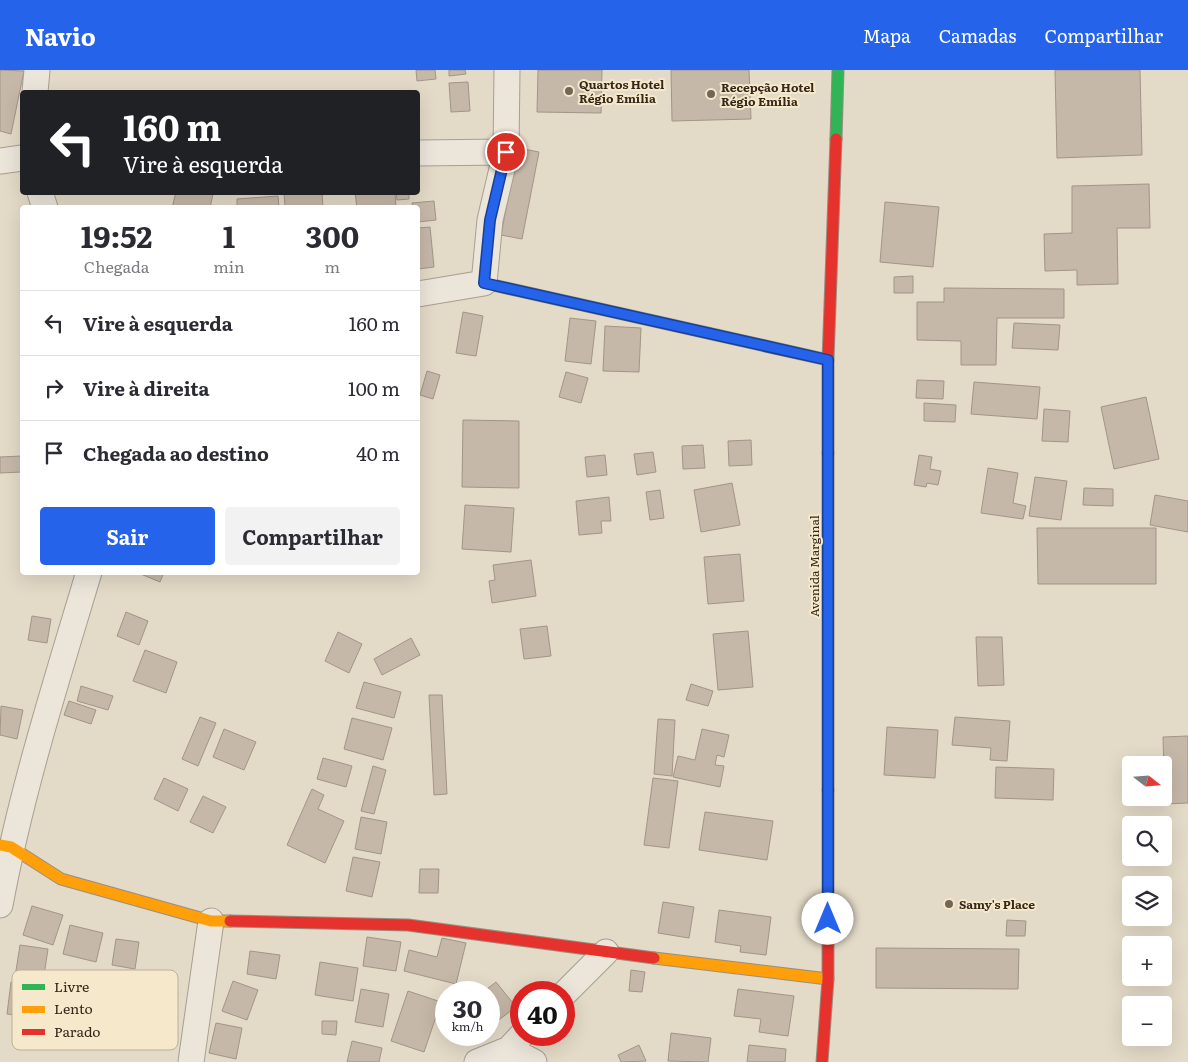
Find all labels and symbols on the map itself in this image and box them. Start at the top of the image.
place label: Quartos Hotel Régio Emília [579,75,665,107]
place label: Recepção Hotel Régio Emília [721,78,815,110]
marker: Quartos Hotel Régio Emília [563,85,575,97]
marker: Recepção Hotel Régio Emília [705,88,717,100]
pin [485,131,527,173]
street label: Avenida Marginal [805,515,823,617]
north arrow [1122,756,1172,806]
position arrow [801,892,853,944]
place label: Samy's Place [959,895,1035,913]
marker: Samy's Place [943,898,955,910]
legend [12,970,178,1050]
text: Livre [54,976,89,996]
speed limit sign: 40 [510,981,575,1046]
text: Lento [54,998,93,1018]
text: Parado [54,1021,101,1041]

